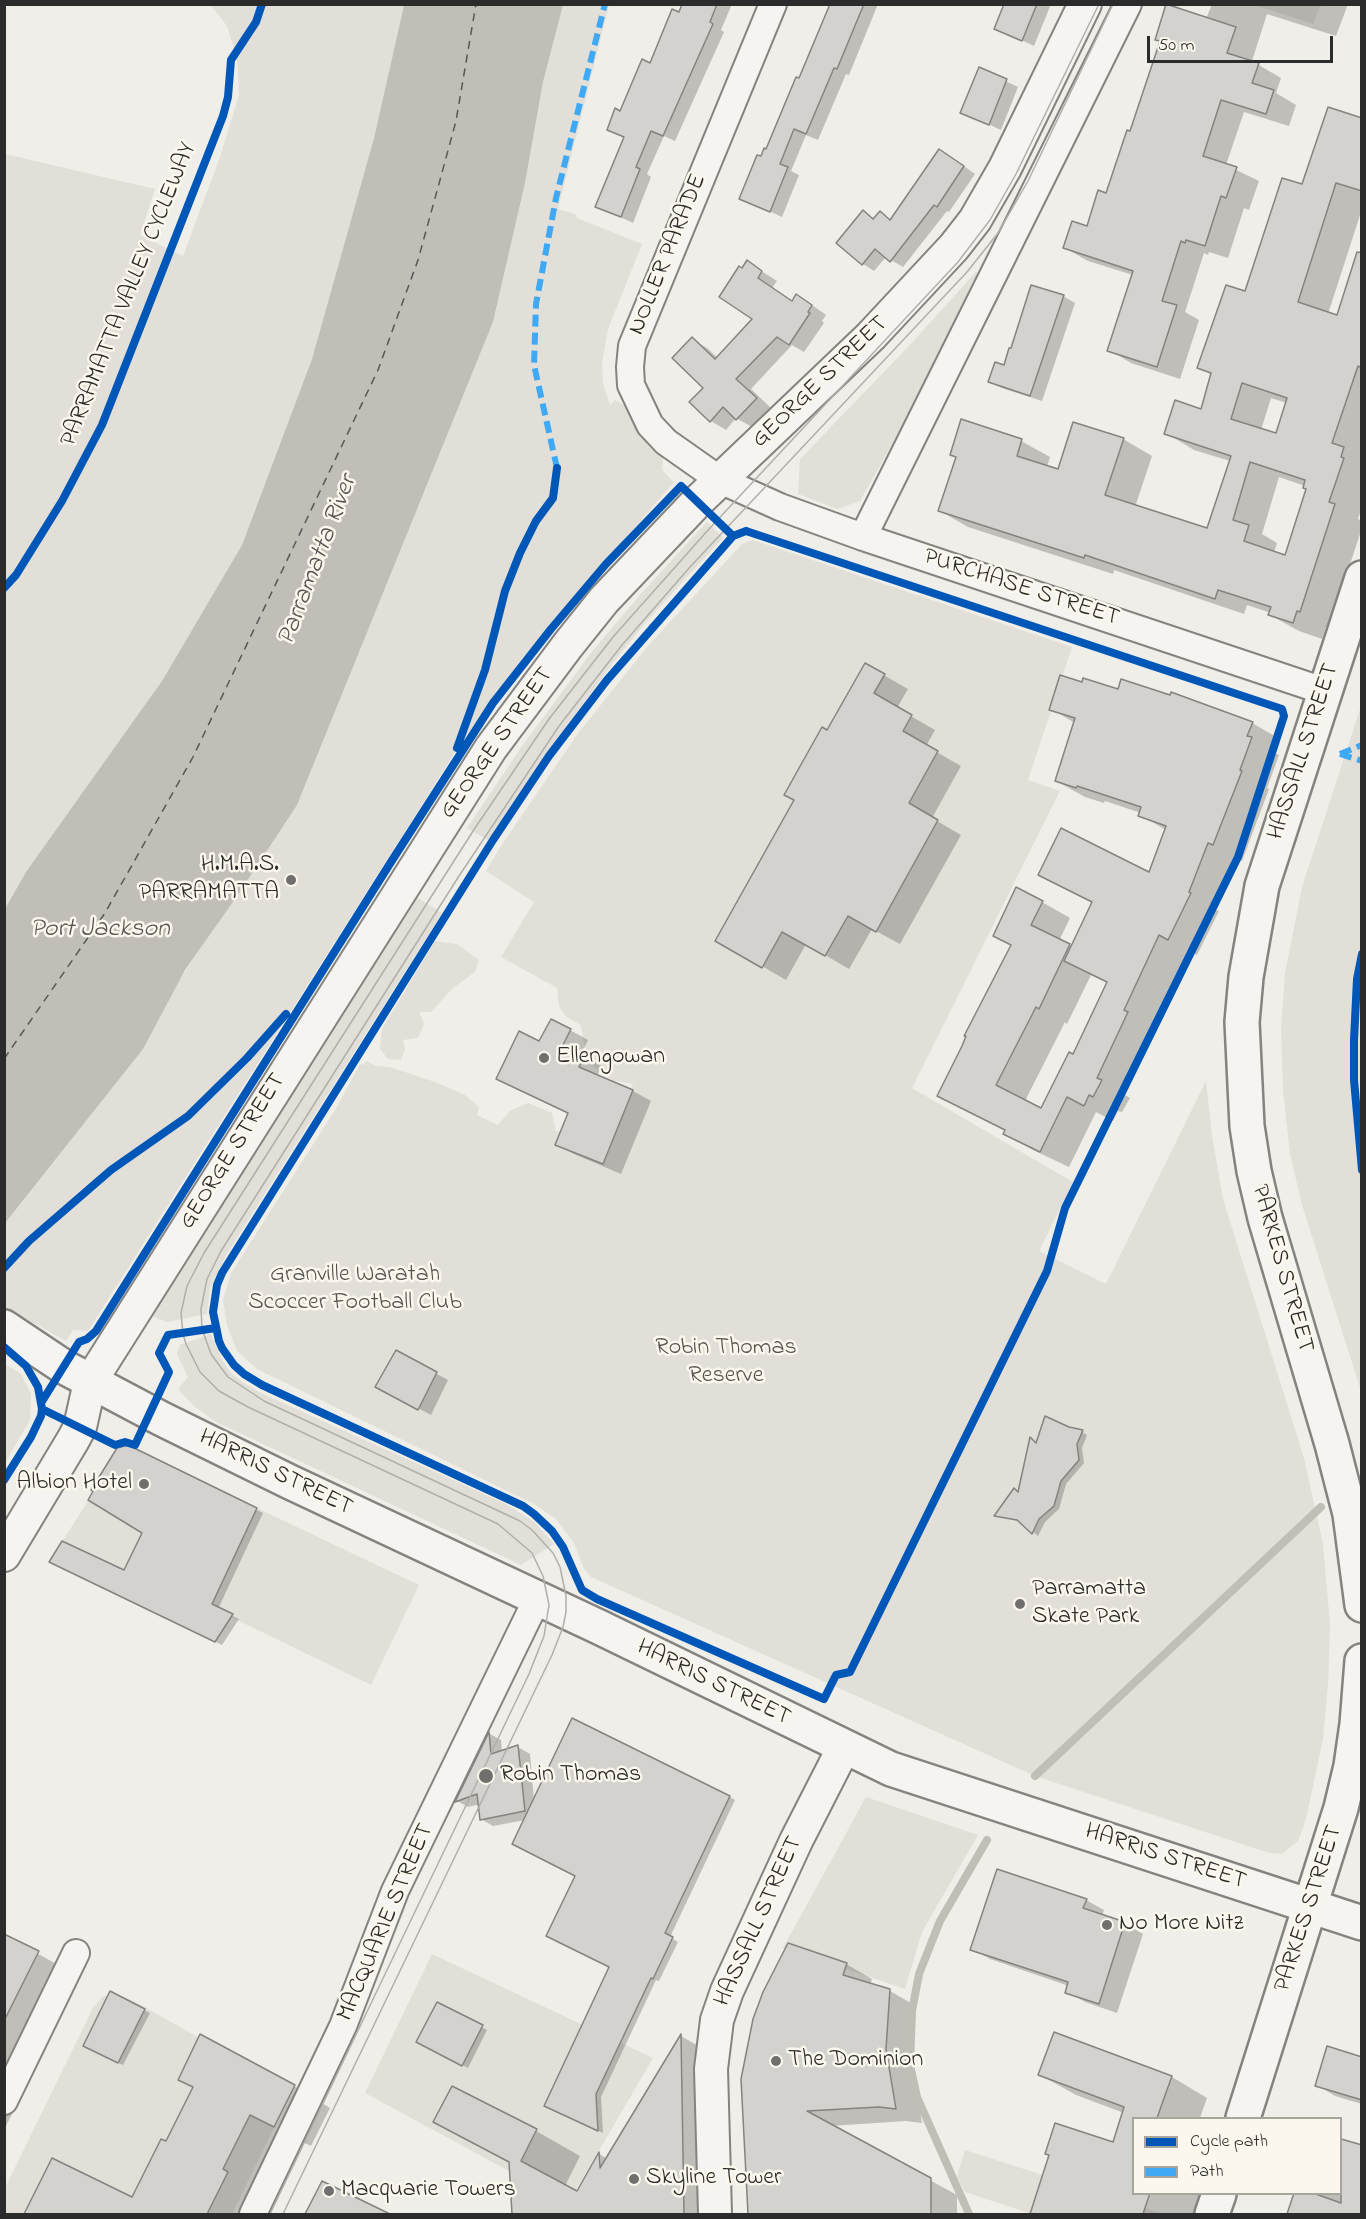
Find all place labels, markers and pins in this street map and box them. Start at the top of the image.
place label: H.M.A.S. PARRAMATTA [139,852,279,908]
marker: H.M.A.S. PARRAMATTA [284,873,298,887]
place label: Ellengowan [556,1044,665,1072]
marker: Ellengowan [537,1051,551,1065]
place label: Albion Hotel [17,1470,132,1498]
marker: Albion Hotel [137,1477,151,1491]
place label: Parramatta Skate Park [1032,1576,1146,1632]
marker: Parramatta Skate Park [1013,1597,1027,1611]
place label: Robin Thomas [500,1762,641,1790]
marker: Robin Thomas [477,1767,495,1785]
place label: No More Nitz [1119,1911,1244,1939]
marker: No More Nitz [1100,1918,1114,1932]
place label: The Dominion [788,2047,923,2075]
marker: The Dominion [769,2054,783,2068]
place label: Skyline Tower [646,2165,781,2193]
marker: Skyline Tower [627,2172,641,2186]
place label: Macquarie Towers [341,2177,516,2205]
marker: Macquarie Towers [322,2184,336,2198]

